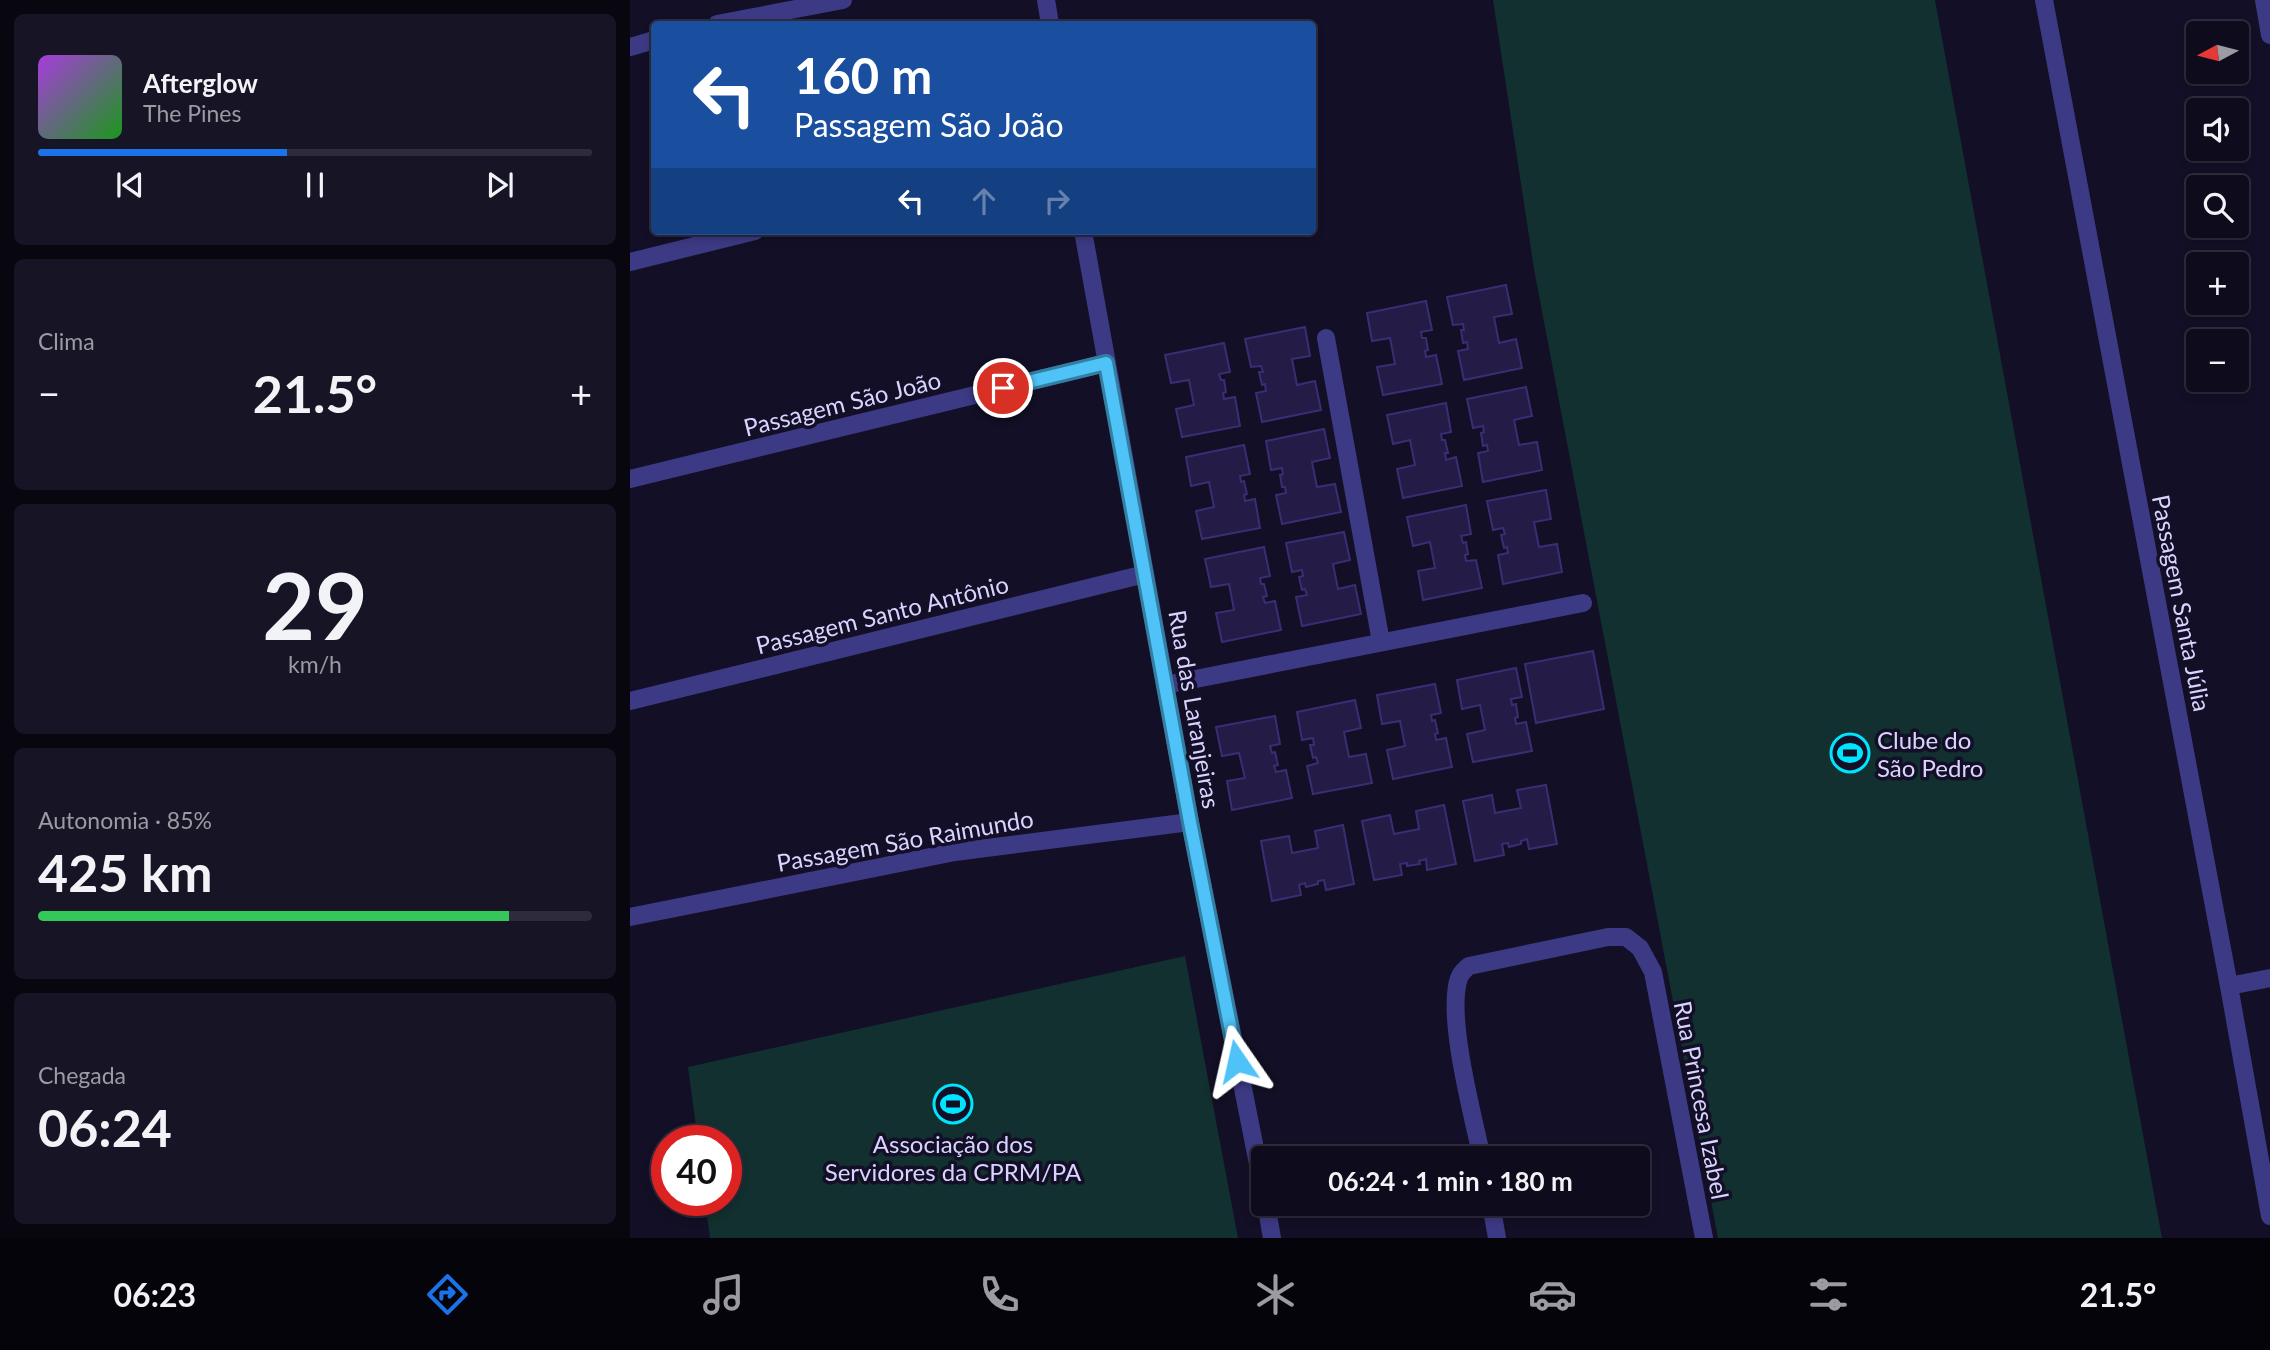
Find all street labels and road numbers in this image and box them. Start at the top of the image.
street label: Passagem São João [740,364,944,442]
street label: Passagem Santa Júlia [2147,492,2217,714]
street label: Passagem Santo Antônio [753,569,1011,659]
street label: Rua das Laranjeiras [1163,607,1227,811]
street label: Passagem São Raimundo [774,803,1036,877]
street label: Rua Princesa Izabel [1669,998,1735,1202]

